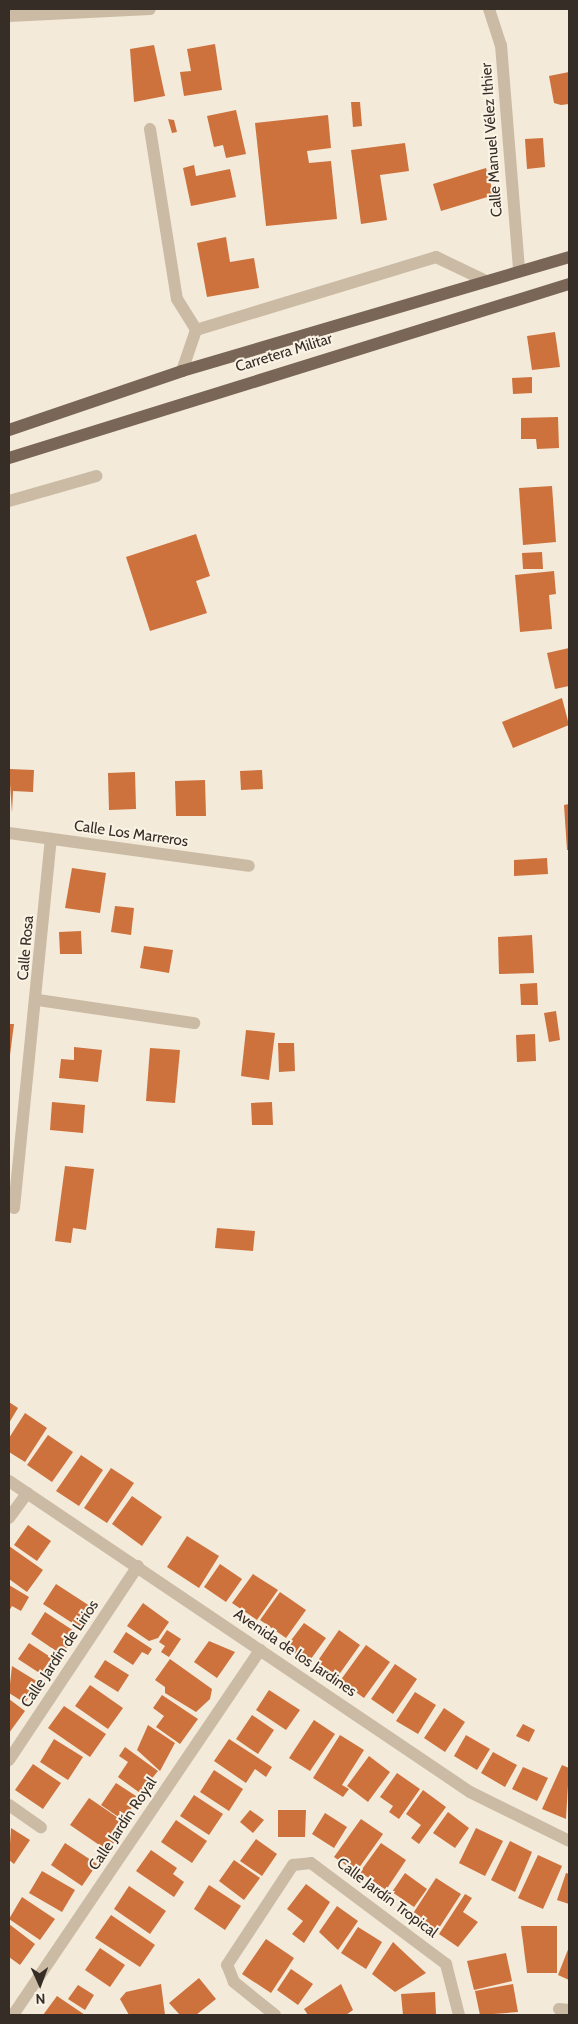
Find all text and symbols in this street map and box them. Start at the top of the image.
street label: Calle Manuel Vélez Ithier [478,62,506,218]
street label: Carretera Militar [233,330,335,376]
street label: Calle Los Marreros [73,817,189,851]
street label: Calle Rosa [14,915,38,981]
street label: Calle Jardín de Lirios [17,1597,103,1711]
street label: Avenida de los Jardines [230,1605,360,1701]
street label: Calle Jardín Royal [85,1774,161,1874]
street label: Calle Jardín Tropical [333,1854,441,1942]
north arrow [15,1959,65,2009]
text: N [35,1990,46,2008]

